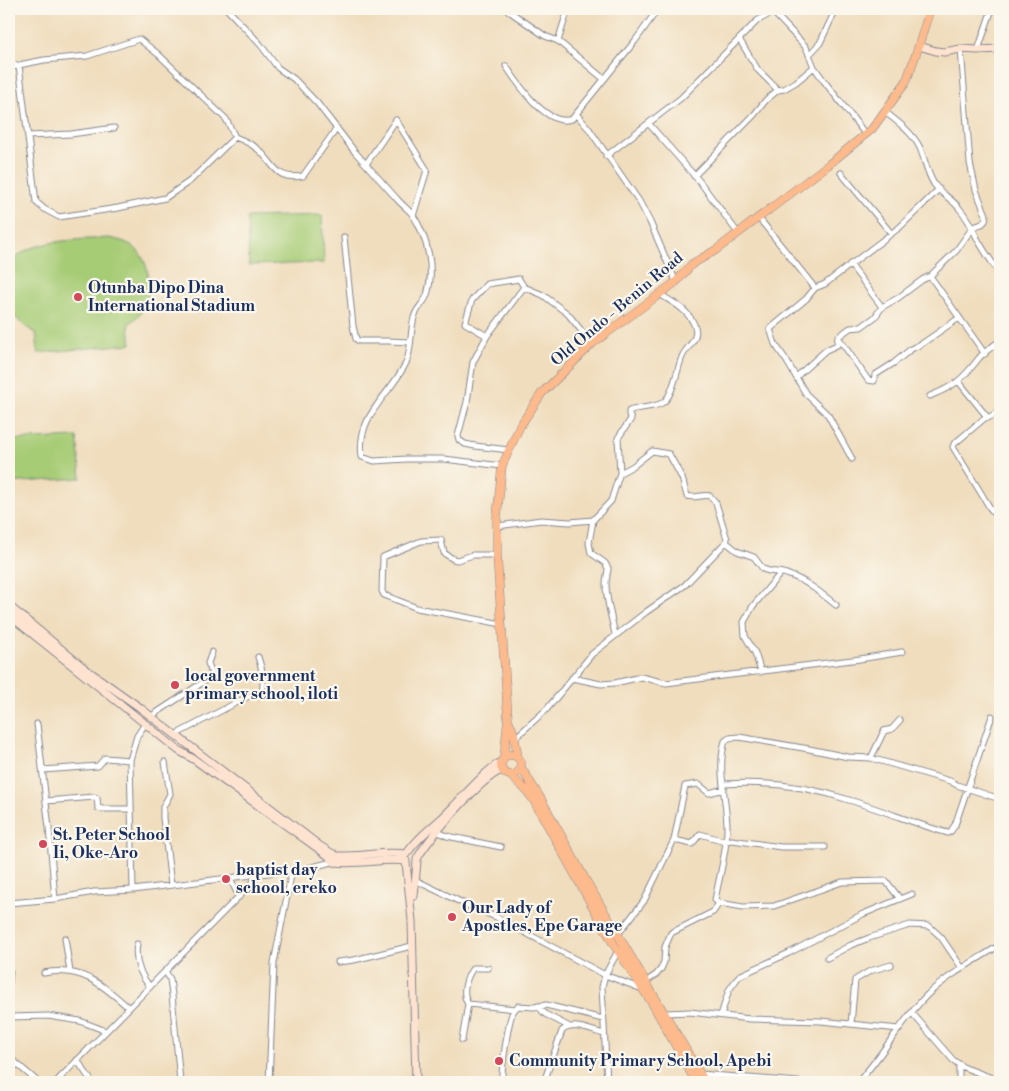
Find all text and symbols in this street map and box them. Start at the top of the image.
street label: Old Ondo - Benin Road [547,248,687,370]
place label: Otunba Dipo Dina International Stadium [88,278,255,316]
marker: Otunba Dipo Dina International Stadium [72,291,84,303]
place label: local government primary school, iloti [185,666,338,704]
marker: local government primary school, iloti [169,679,181,691]
place label: St. Peter School Ii, Oke-Aro [53,825,171,863]
marker: St. Peter School Ii, Oke-Aro [37,838,49,850]
place label: baptist day school, ereko [236,860,337,898]
marker: baptist day school, ereko [220,873,232,885]
place label: Our Lady of Apostles, Epe Garage [461,898,623,936]
marker: Our Lady of Apostles, Epe Garage [446,911,458,923]
place label: Community Primary School, Apebi [509,1051,771,1071]
marker: Community Primary School, Apebi [493,1055,505,1067]

